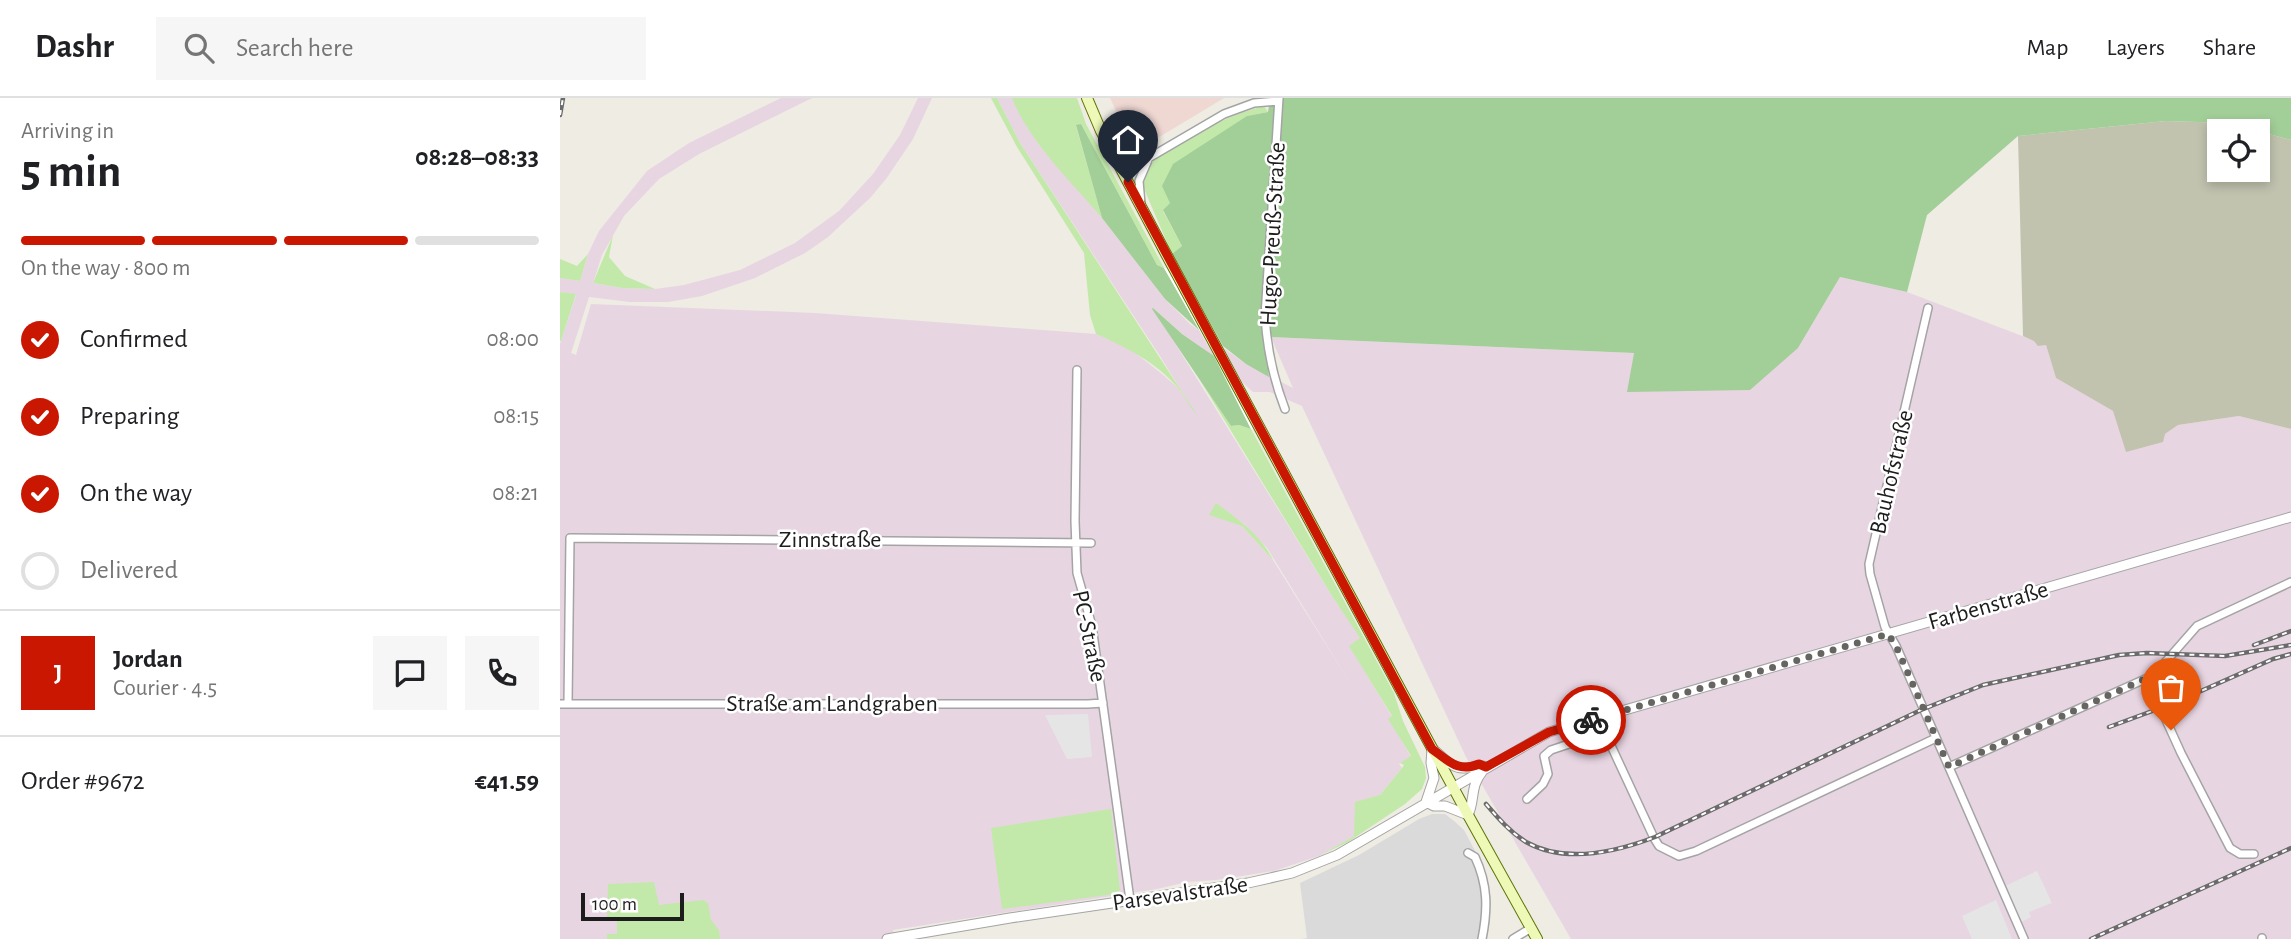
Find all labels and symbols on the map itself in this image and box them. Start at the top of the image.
pin [1098,110,1158,182]
street label: Hugo-Preuß-Straße [1256,141,1290,327]
street label: Bauhofstraße [1866,408,1918,537]
street label: Zinnstraße [779,528,881,552]
street label: Farbenstraße [1926,577,2051,635]
street label: PC-Straße [1068,588,1110,684]
pin [2141,658,2201,730]
courier [1556,685,1626,755]
street label: Straße am Landgraben [726,692,938,716]
street label: Parsevalstraße [1111,873,1249,915]
scale bar [581,890,684,922]

